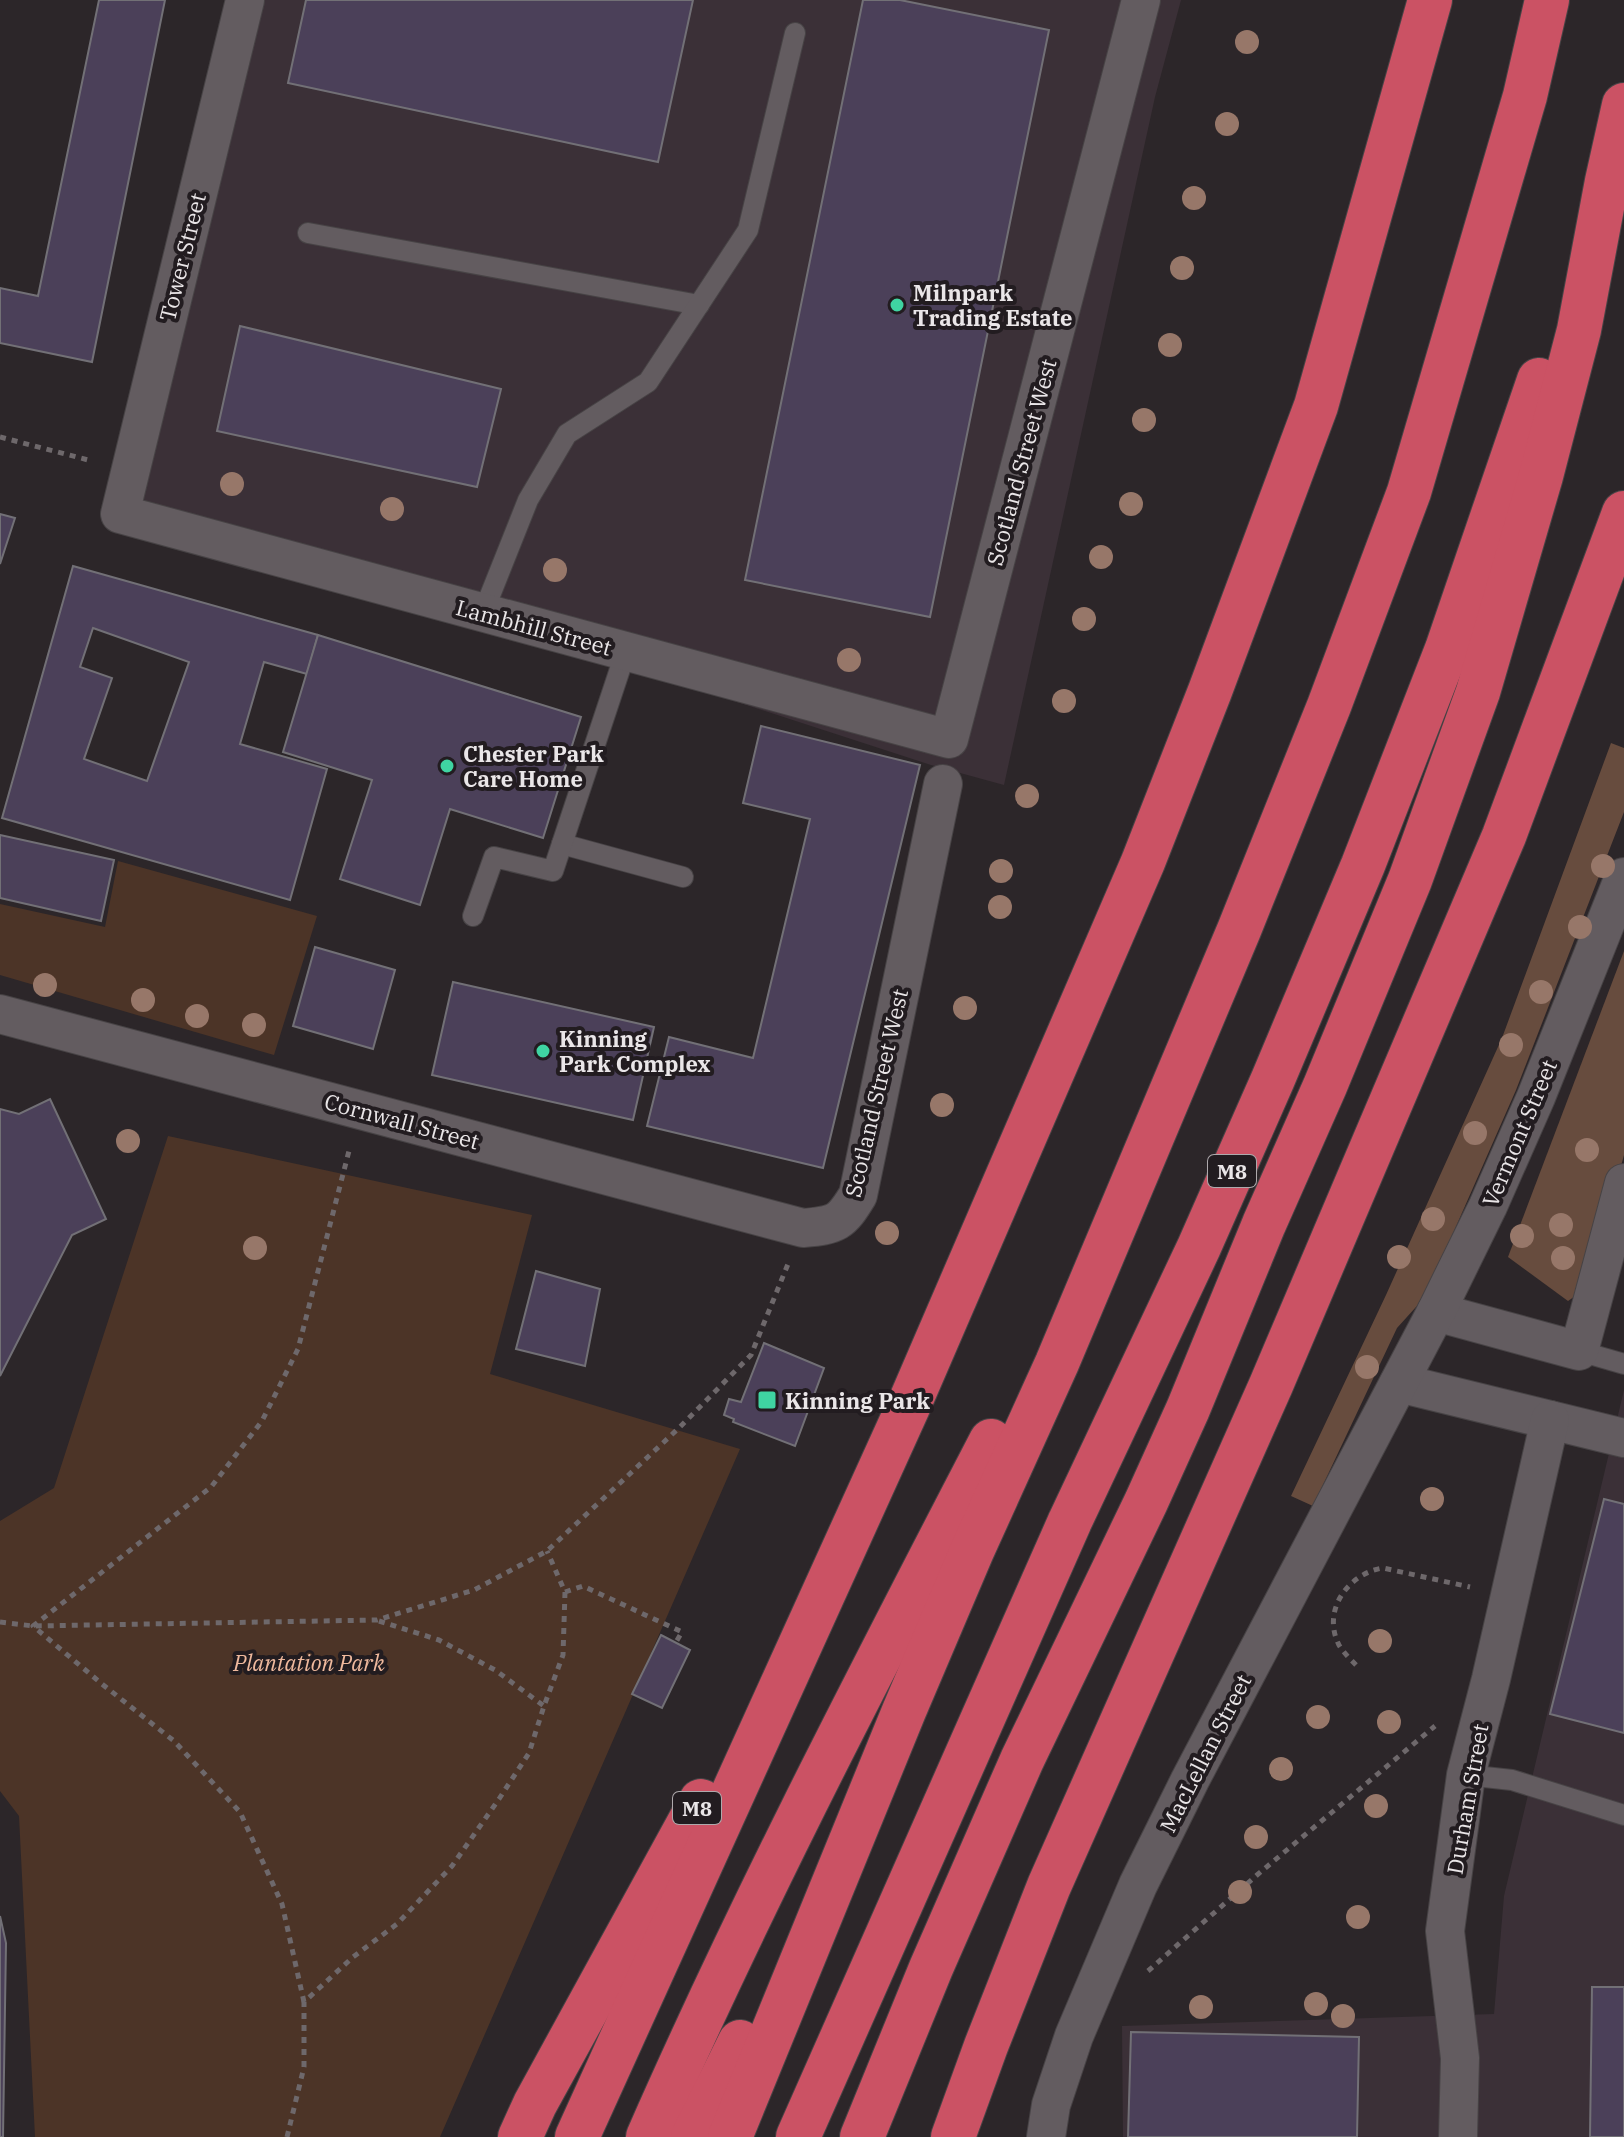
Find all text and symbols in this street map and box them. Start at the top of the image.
street label: Tower Street [152,190,212,324]
place label: Milnpark Trading Estate [913,278,1072,332]
marker: Milnpark Trading Estate [888,296,906,314]
street label: Scotland Street West [979,355,1063,569]
street label: Lambhill Street [453,592,615,662]
place label: Chester Park Care Home [463,739,604,793]
marker: Chester Park Care Home [438,757,456,775]
street label: Scotland Street West [838,986,914,1200]
place label: Kinning Park Complex [559,1024,711,1078]
marker: Kinning Park Complex [534,1042,552,1060]
street label: Vermont Street [1475,1055,1563,1211]
street label: Cornwall Street [321,1086,483,1156]
road number: M8 [1208,1155,1256,1187]
place label: Kinning Park [785,1386,930,1415]
marker: Kinning Park [756,1389,778,1411]
park label: Plantation Park [232,1648,385,1677]
street label: MacLellan Street [1153,1669,1257,1837]
street label: Durham Street [1439,1721,1495,1877]
road number: M8 [673,1792,721,1824]

